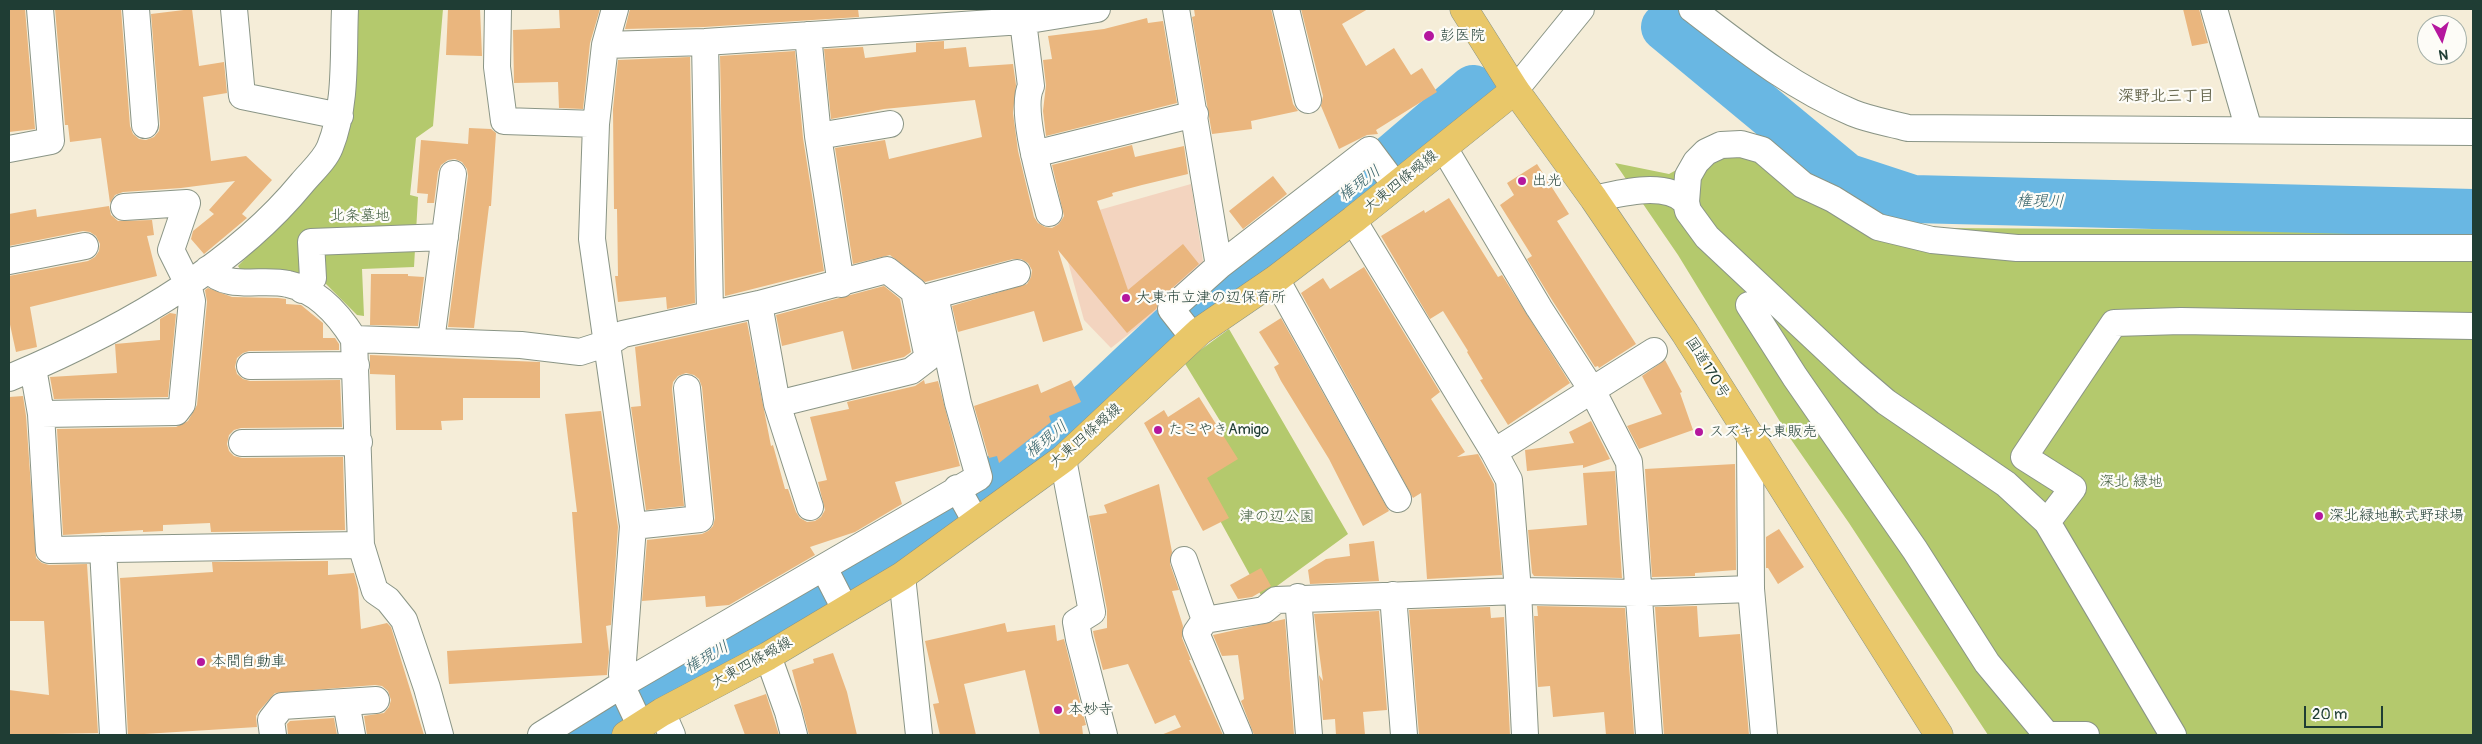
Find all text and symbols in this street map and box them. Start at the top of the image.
north arrow [2417,15,2467,65]
place label: 彭医院 [1440,27,1485,45]
marker: 彭医院 [1422,29,1436,43]
text: N [2438,45,2449,63]
district label: 深野北三丁目 [2118,87,2214,107]
street label: 大東四條畷線 [1360,147,1442,217]
water label: 権現川 [1335,162,1385,206]
place label: 出光 [1532,172,1562,190]
marker: 出光 [1516,175,1528,187]
water label: 権現川 [2016,192,2064,212]
park label: 北条墓地 [330,207,390,225]
place label: 大東市立津の辺保育所 [1136,289,1286,307]
marker: 大東市立津の辺保育所 [1120,292,1132,304]
street label: 国道170号 [1681,334,1733,402]
street label: 大東四條畷線 [1046,400,1126,472]
water label: 権現川 [1022,417,1072,463]
place label: たこやきAmigo [1168,421,1269,439]
place label: スズキ 大東販売 [1709,423,1817,441]
marker: たこやきAmigo [1152,424,1164,436]
marker: スズキ 大東販売 [1693,426,1705,438]
park label: 深北 緑地 [2099,473,2163,491]
place label: 深北緑地軟式野球場 [2329,507,2464,525]
park label: 津の辺公園 [1240,508,1314,526]
marker: 深北緑地軟式野球場 [2313,510,2325,522]
street label: 大東四條畷線 [708,633,796,693]
water label: 権現川 [681,638,733,678]
place label: 本間自動車 [211,653,286,671]
marker: 本間自動車 [195,656,207,668]
scale bar [2307,696,2386,728]
place label: 本妙寺 [1068,701,1113,719]
marker: 本妙寺 [1052,704,1064,716]
text: 20 m [2312,705,2347,724]

